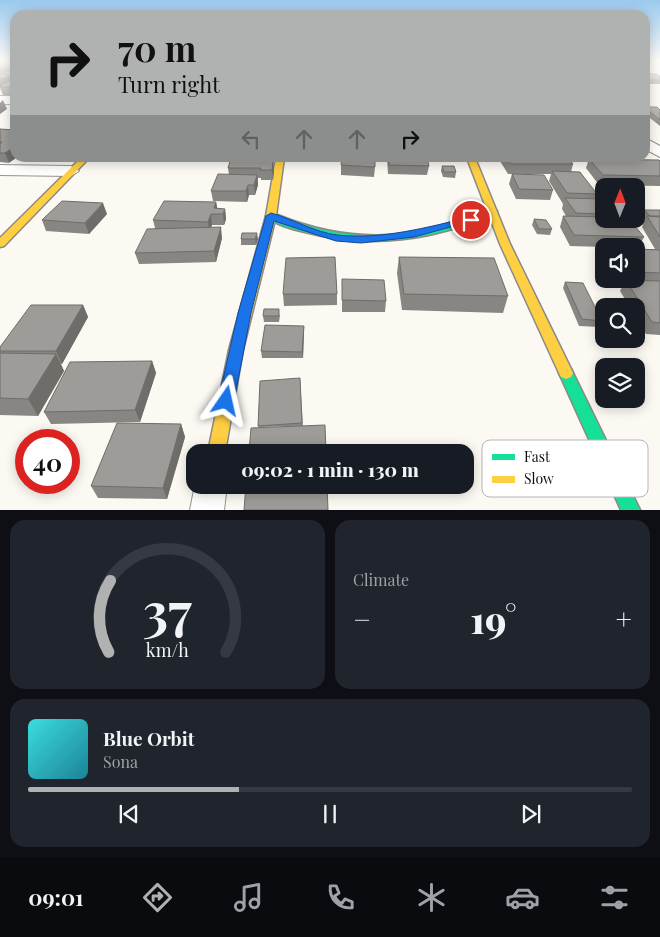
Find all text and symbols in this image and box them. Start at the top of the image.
text: 70 m [118,24,196,71]
icon: right [35,30,100,95]
text: Turn right [118,69,220,99]
icon: left [237,125,265,153]
icon: ahead [290,125,318,153]
icon: ahead [343,125,371,153]
icon: right [396,125,424,153]
north arrow [595,178,645,228]
map controls [595,178,645,408]
pin [450,199,492,241]
icon: arrive [457,206,485,234]
button: sound [595,238,645,288]
button: search [595,298,645,348]
button: layers [595,358,645,408]
position arrow [199,374,251,426]
speed limit sign: 40 [15,429,80,494]
legend [482,440,648,497]
text: Fast [524,447,551,466]
text: 09:02 · 1 min · 130 m [241,456,419,482]
text: Slow [524,469,554,488]
text: Climate [353,569,409,590]
text: 37 [143,575,192,644]
text: 19° [470,593,516,644]
text: − [353,600,371,637]
text: + [616,600,632,637]
text: km/h [146,638,189,661]
text: Blue Orbit [103,725,194,751]
text: Sona [103,751,138,772]
icon: previous [115,800,143,828]
icon: pause [316,800,344,828]
icon: next [517,800,545,828]
icon: directions [140,880,175,915]
icon: music [231,880,266,915]
icon: phone [323,880,358,915]
icon: climate [414,880,449,915]
icon: car [505,880,540,915]
icon: filters [597,880,632,915]
text: 09:01 [28,882,84,912]

